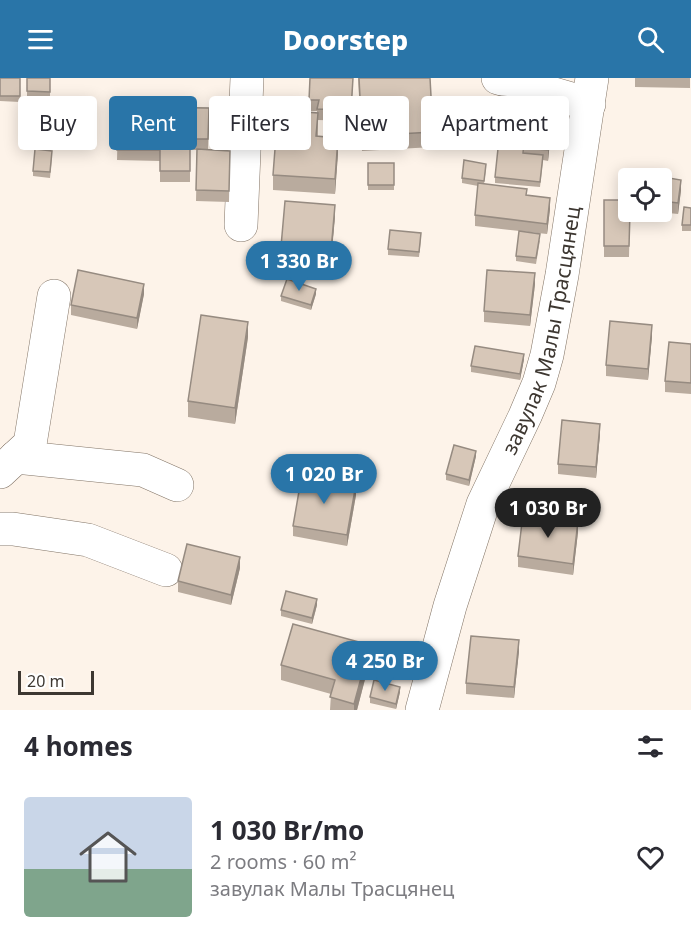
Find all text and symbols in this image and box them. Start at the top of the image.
text: Doorstep [283,21,408,58]
icon: menu [24,23,57,56]
icon: search [634,23,667,56]
chip: Buy [18,96,97,150]
chip: Rent [109,96,197,150]
chip: Filters [209,96,311,150]
chip: New [323,96,409,150]
chip: Apartment [421,96,569,150]
map controls [618,168,672,222]
button: locate [618,168,672,222]
street label: завулак Малы Трасцянец [495,204,586,459]
pin: 1 330 Br [237,241,361,292]
text: 1 330 Br [260,247,338,274]
pin: 1 020 Br [262,454,386,505]
text: 1 020 Br [285,460,363,487]
pin: 1 030 Br [486,488,610,539]
text: 1 030 Br [509,494,587,521]
pin: 4 250 Br [323,641,447,692]
text: 4 250 Br [346,647,424,674]
scale bar [18,668,94,696]
text: 20 m [27,670,64,692]
text: 4 homes [24,728,133,764]
icon: filters [634,730,667,763]
text: 1 030 Br/mo [210,812,364,848]
icon: home [72,821,144,893]
icon: heart [634,841,667,874]
text: 2 rooms · 60 m² [210,848,357,875]
text: завулак Малы Трасцянец [210,875,454,902]

